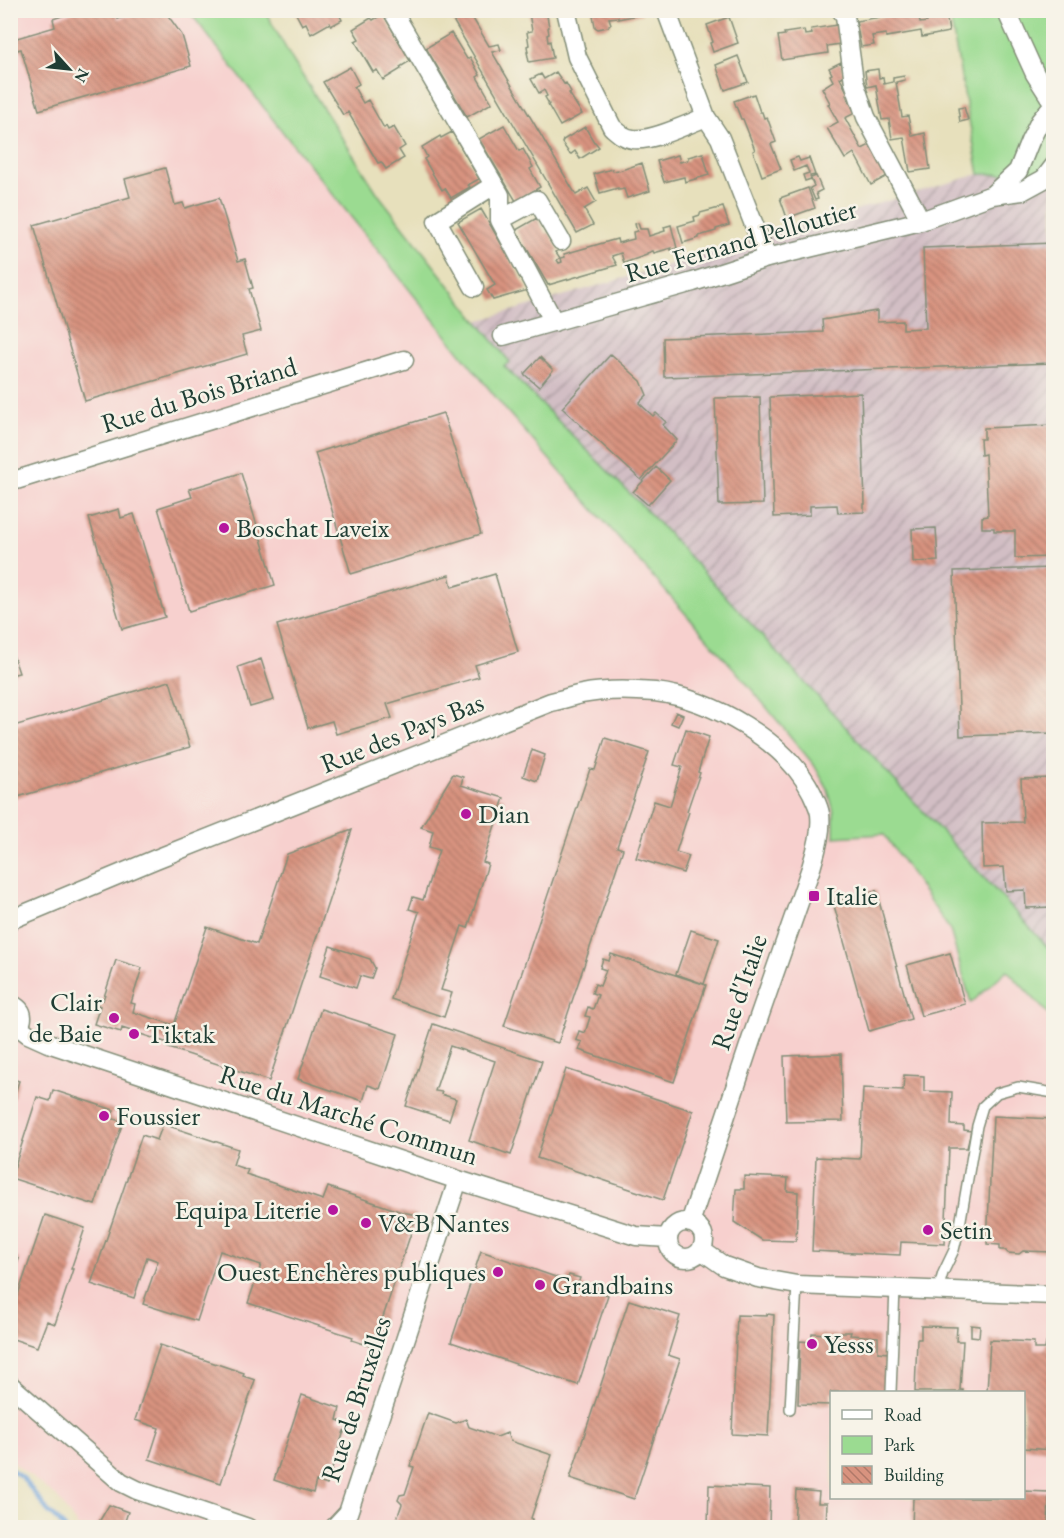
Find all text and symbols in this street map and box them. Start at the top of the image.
north arrow [39,39,99,99]
text: N [70,65,94,86]
street label: Rue Fernand Pelloutier [621,191,861,290]
street label: Rue du Bois Briand [97,348,301,441]
place label: Boschat Laveix [236,510,390,545]
marker: Boschat Laveix [217,521,231,535]
street label: Rue des Pays Bas [315,684,489,781]
place label: Dian [478,796,530,831]
marker: Dian [459,807,473,821]
place label: Italie [826,878,878,913]
marker: Italie [807,889,821,903]
street label: Rue d'Italie [702,929,775,1055]
place label: Clair de Baie [29,984,102,1050]
marker: Clair de Baie [107,1011,121,1025]
place label: Tiktak [146,1016,216,1051]
marker: Tiktak [127,1027,141,1041]
street label: Rue du Marché Commun [215,1056,483,1173]
place label: Foussier [116,1098,200,1133]
marker: Foussier [97,1109,111,1123]
place label: Equipa Literie [174,1192,321,1227]
marker: Equipa Literie [326,1203,340,1217]
place label: V&B Nantes [378,1205,510,1240]
place label: Setin [940,1212,992,1247]
marker: V&B Nantes [359,1216,373,1230]
marker: Setin [921,1223,935,1237]
place label: Ouest Enchères publiques [217,1254,486,1289]
marker: Ouest Enchères publiques [491,1265,505,1279]
place label: Grandbains [552,1267,673,1302]
marker: Grandbains [533,1278,547,1292]
street label: Rue de Bruxelles [312,1312,399,1486]
place label: Yesss [824,1326,874,1361]
marker: Yesss [805,1337,819,1351]
legend [830,1391,1025,1499]
text: Road [884,1403,923,1426]
text: Park [884,1433,915,1456]
text: Building [884,1463,944,1486]

